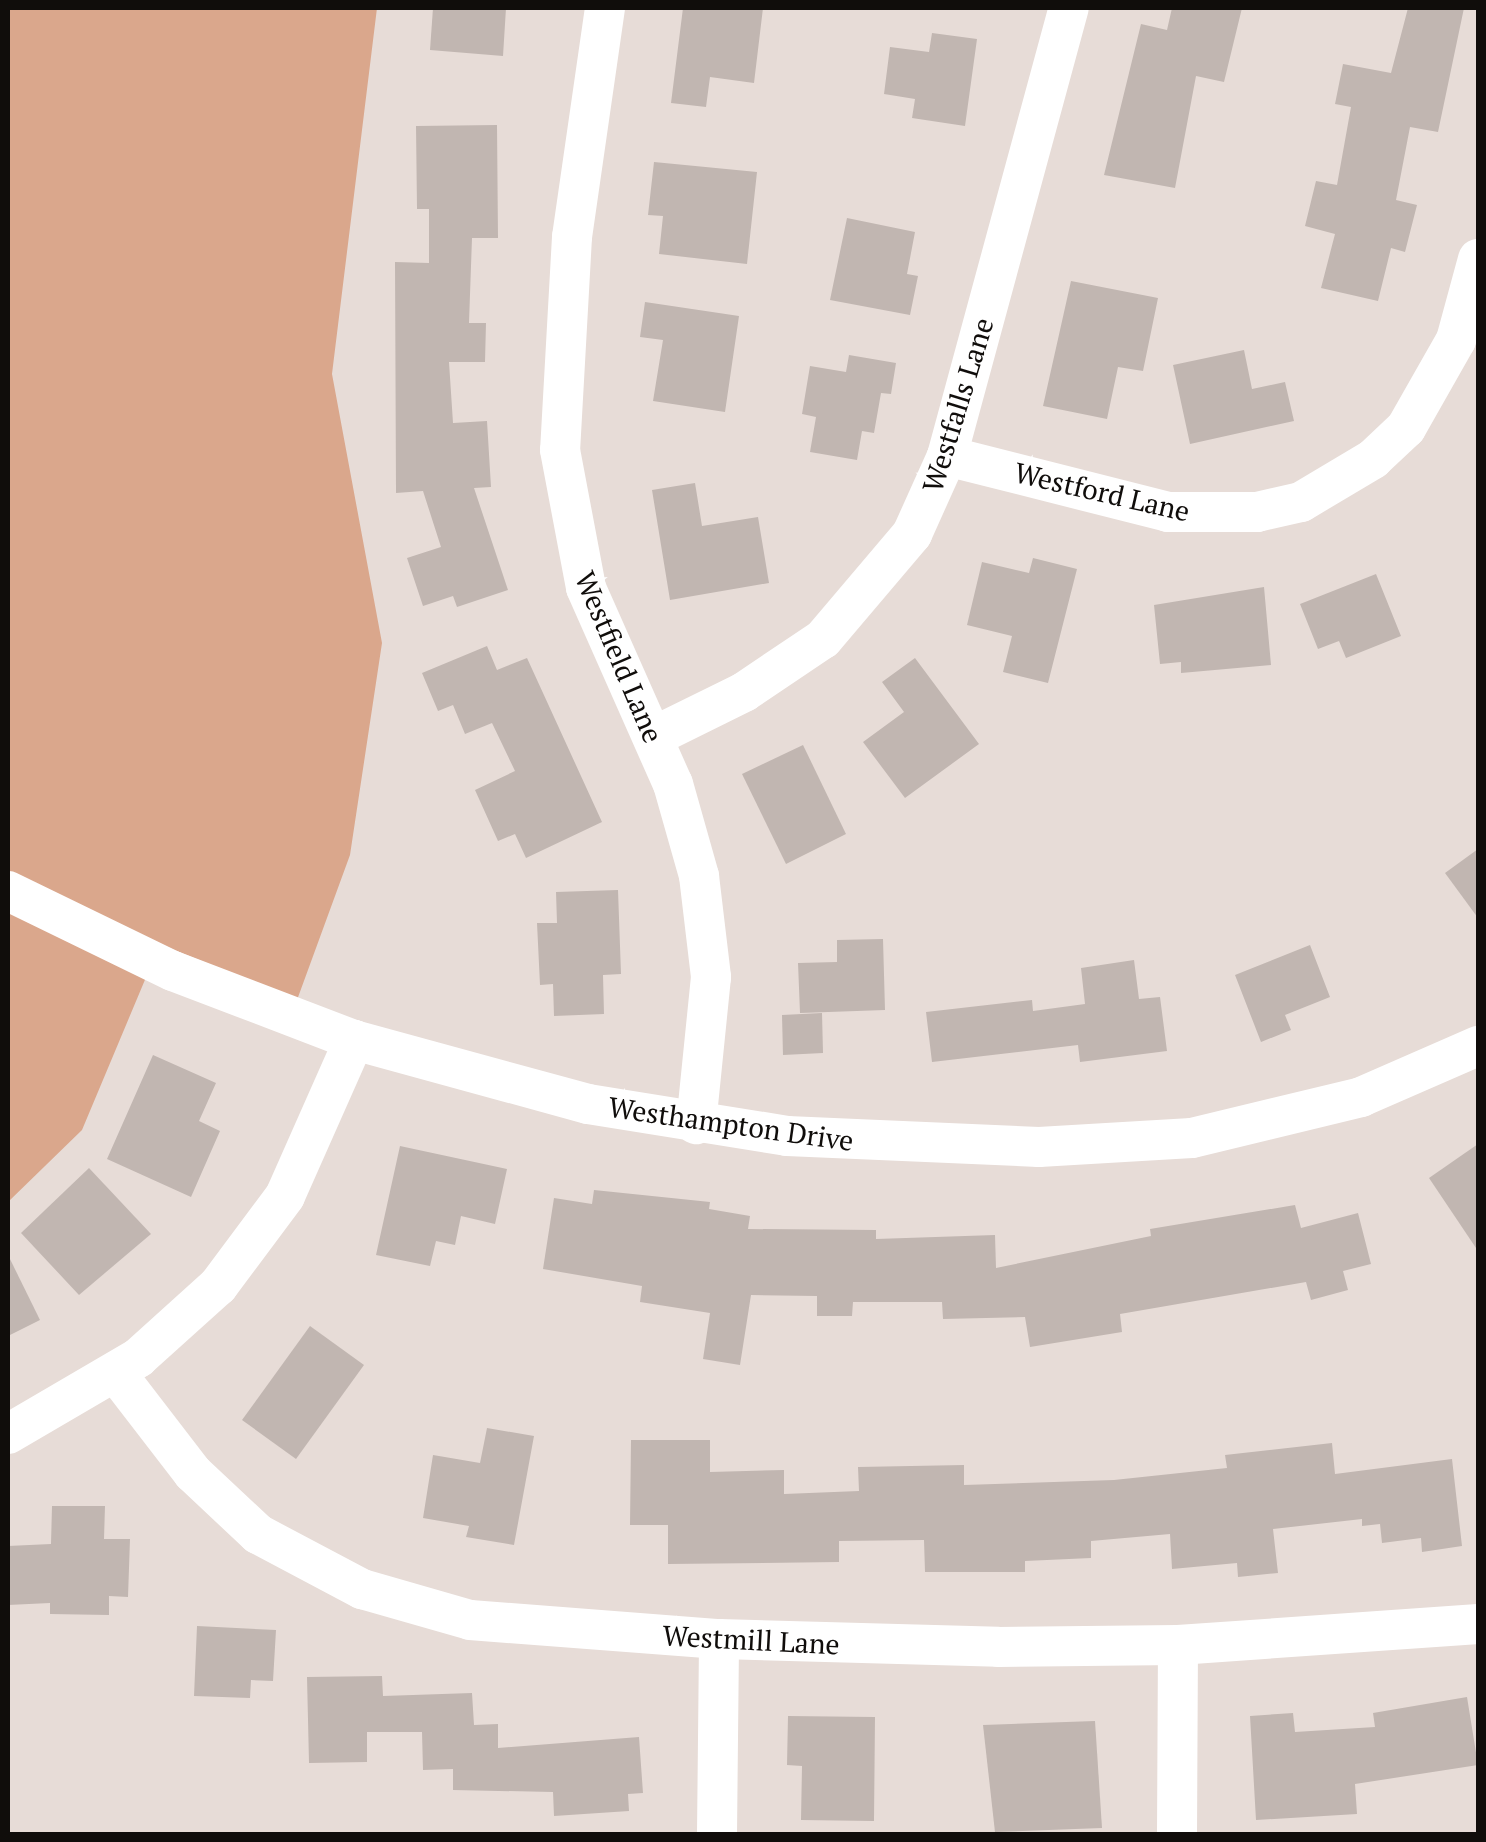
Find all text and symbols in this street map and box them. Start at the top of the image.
street label: Westfalls Lane [916,314,1000,496]
street label: Westford Lane [1011,456,1193,528]
street label: Westfield Lane [568,566,670,748]
street label: Westhampton Drive [606,1090,856,1158]
street label: Westmill Lane [662,1619,840,1661]

